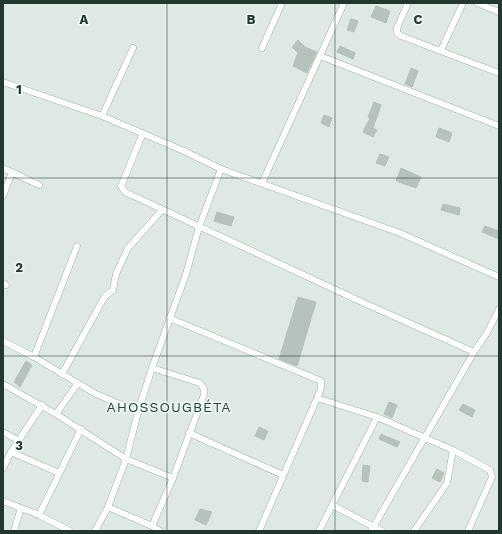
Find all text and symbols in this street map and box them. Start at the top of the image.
text: A [80,12,89,27]
text: B [247,12,256,27]
text: C [414,12,423,27]
text: 1 [16,82,22,97]
text: 2 [15,260,23,275]
district label: AHOSSOUGBÉTA [107,399,231,415]
text: 3 [15,438,23,453]

